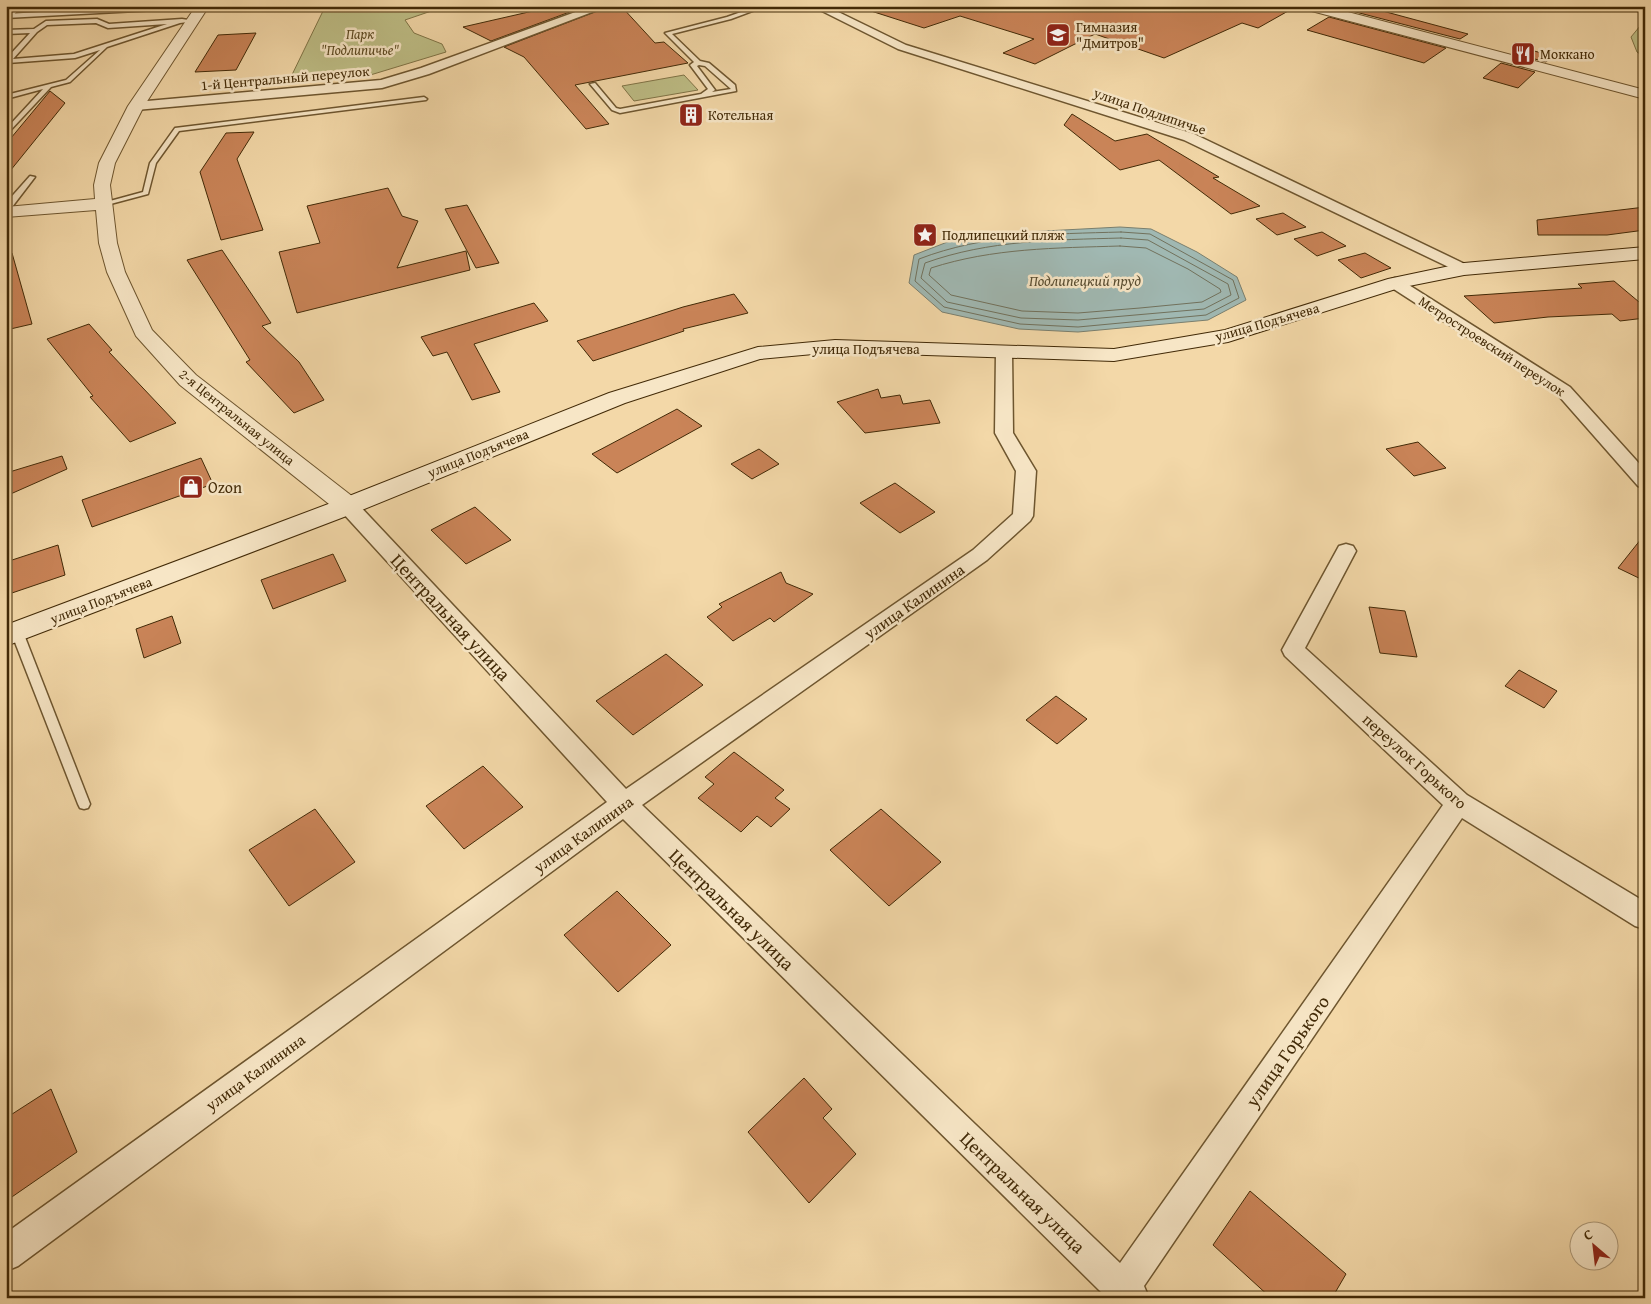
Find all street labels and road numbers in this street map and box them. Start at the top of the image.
street label: 1-й Центральный переулок [200,61,371,95]
street label: улица Подлипичье [1090,82,1209,140]
street label: Метростроевский переулок [1415,291,1570,401]
street label: улица Подъячева [1212,297,1322,347]
street label: улица Подъячева [811,339,920,359]
street label: 2-я Центральная улица [175,364,299,470]
street label: улица Подъячева [423,423,532,483]
street label: Центральная улица [384,547,518,687]
street label: улица Калинина [858,557,970,645]
street label: улица Подъячева [46,571,155,629]
street label: переулок Горького [1357,707,1473,815]
street label: улица Калинина [527,789,638,879]
street label: Центральная улица [663,842,801,976]
street label: улица Горького [1237,989,1336,1113]
street label: улица Калинина [199,1027,310,1117]
street label: Центральная улица [954,1125,1092,1259]

